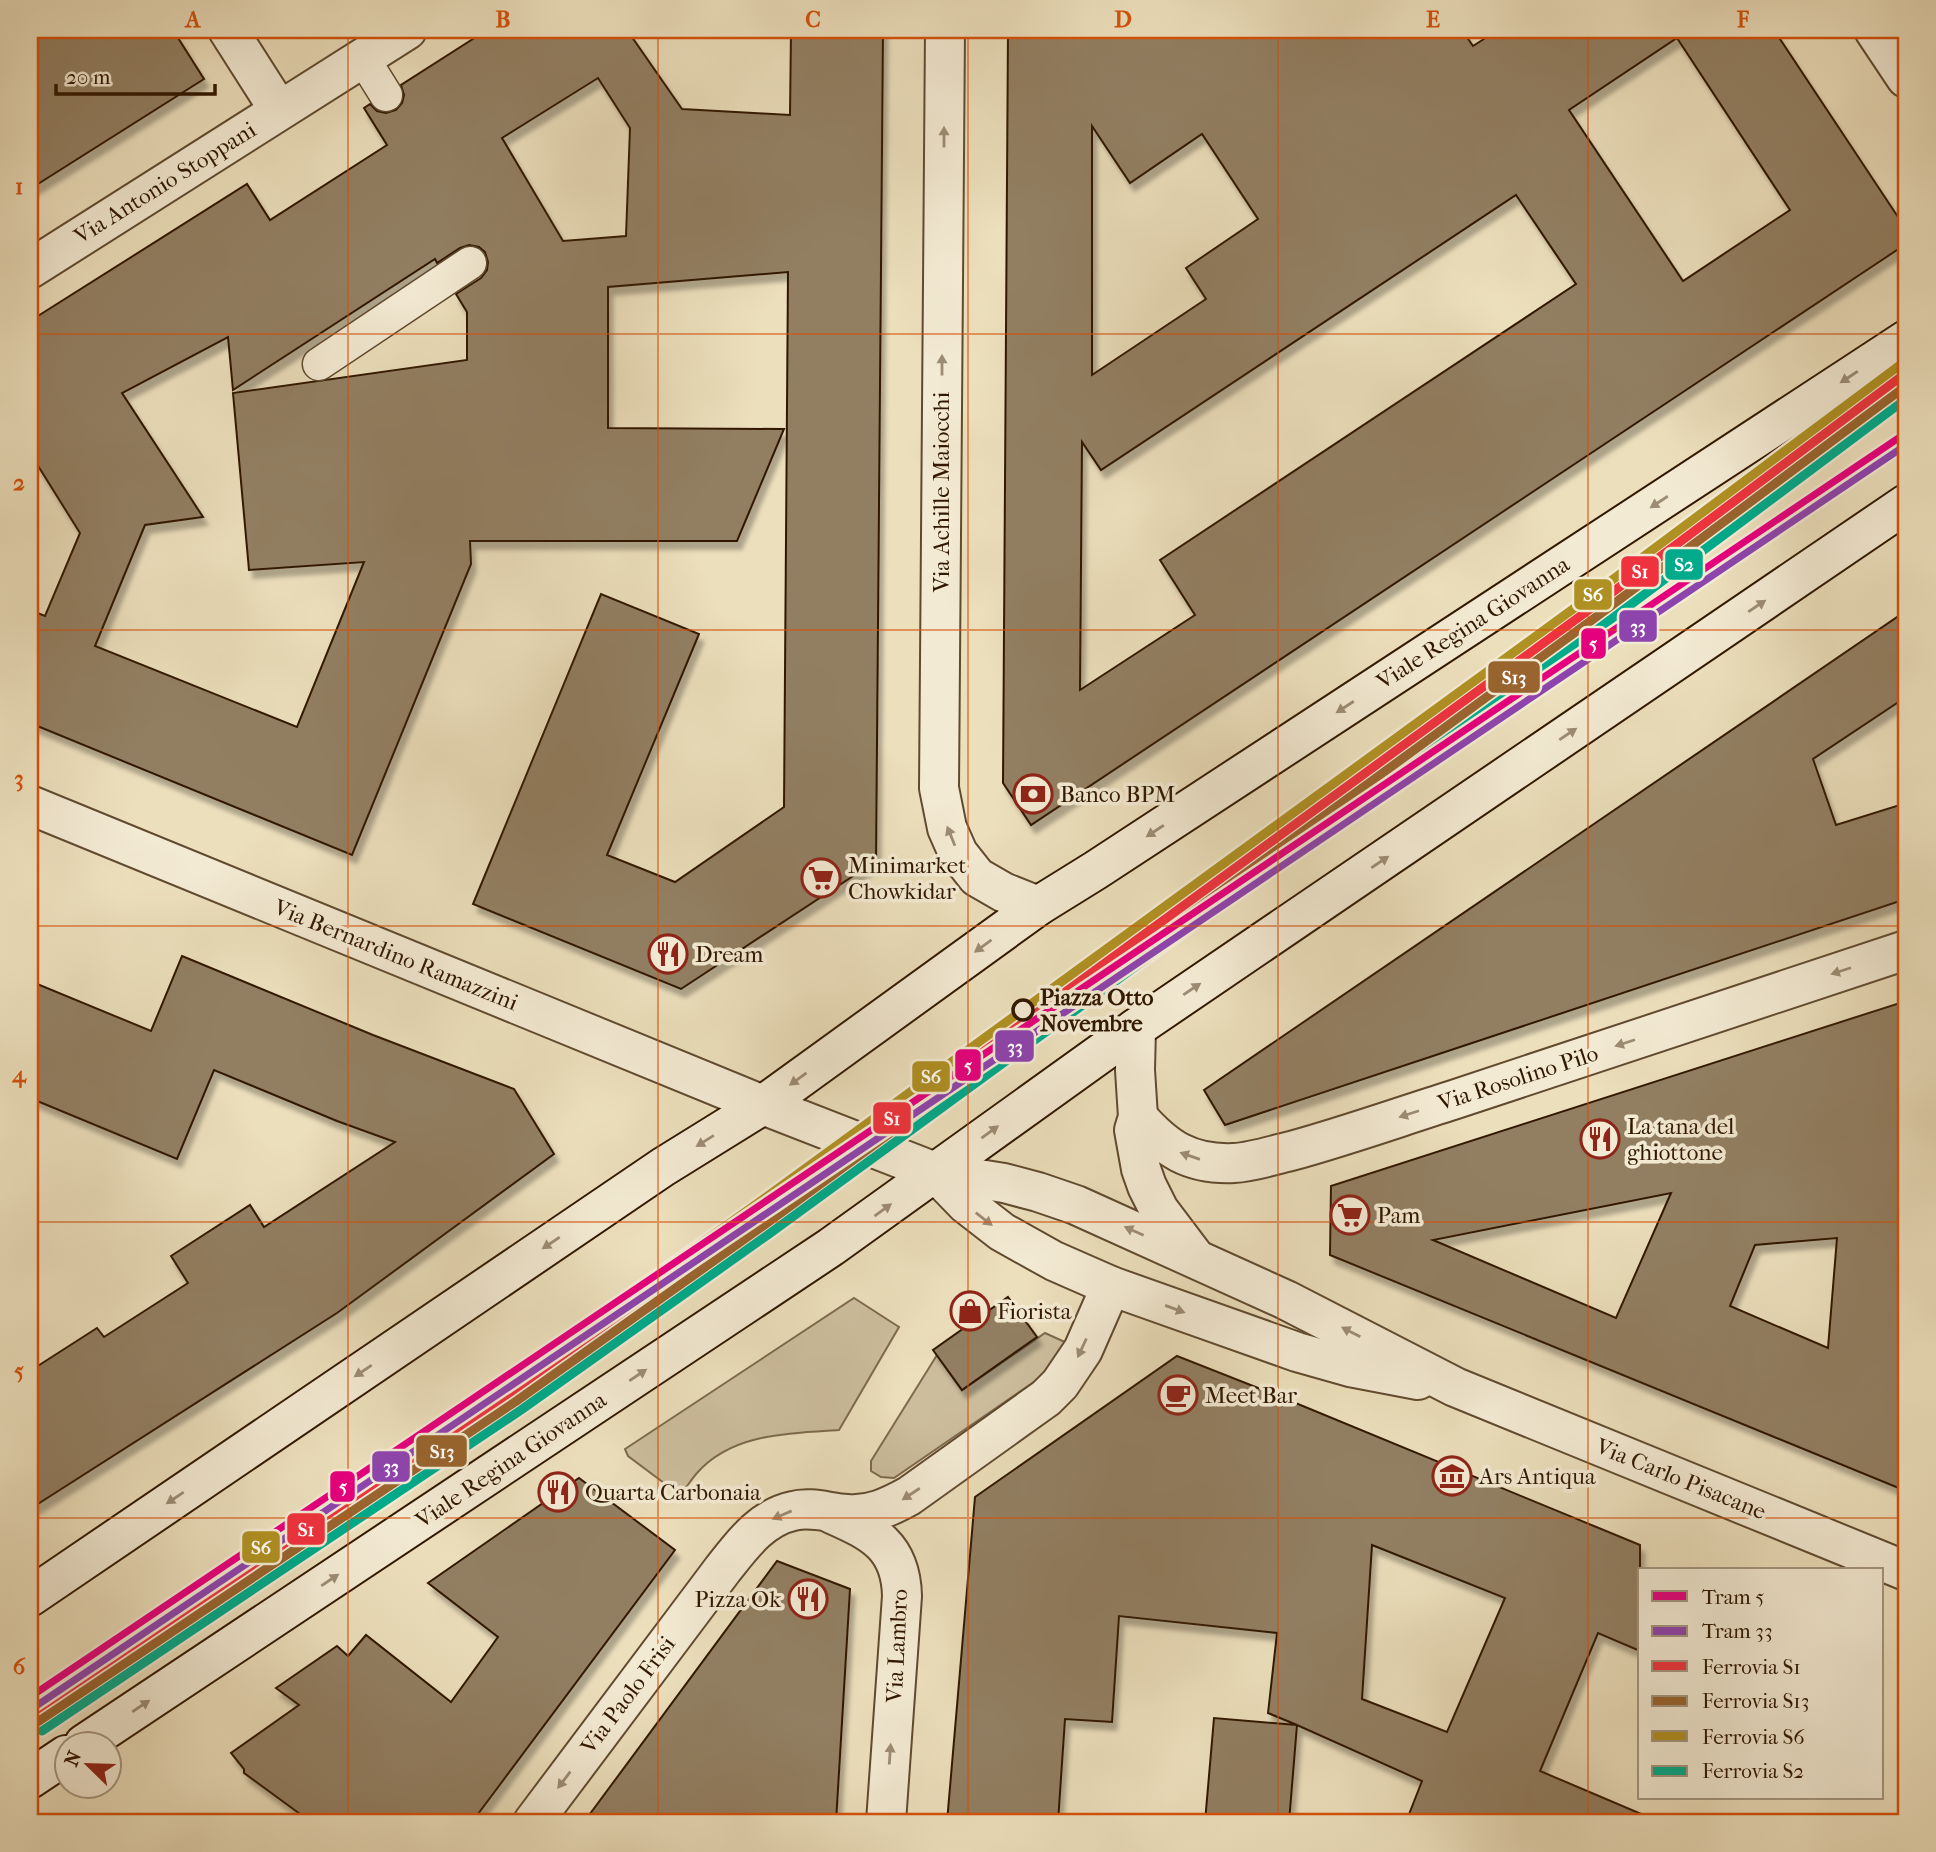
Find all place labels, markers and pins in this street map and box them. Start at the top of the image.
bank icon: Banco BPM [1012,773,1054,815]
place label: Banco BPM [1060,781,1175,808]
place label: Minimarket Chowkidar [848,852,966,905]
supermarket icon: Minimarket Chowkidar [800,857,842,899]
restaurant icon: Dream [647,933,689,975]
place label: Dream [695,941,763,968]
place label: Piazza Otto Novembre [1040,984,1154,1037]
marker: Piazza Otto Novembre [1012,999,1034,1021]
place label: La tana del ghiottone [1627,1113,1735,1166]
restaurant icon: La tana del ghiottone [1579,1118,1621,1160]
supermarket icon: Pam [1329,1194,1371,1236]
place label: Pam [1377,1202,1420,1229]
shop icon: Fiorista [949,1290,991,1332]
place label: Fiorista [997,1298,1072,1325]
cafe icon: Meet Bar [1157,1374,1199,1416]
place label: Meet Bar [1205,1382,1297,1409]
museum icon: Ars Antiqua [1431,1455,1473,1497]
place label: Ars Antiqua [1478,1463,1596,1490]
restaurant icon: Quarta Carbonaia [537,1471,579,1513]
place label: Quarta Carbonaia [585,1479,761,1506]
restaurant icon: Pizza Ok [787,1578,829,1620]
place label: Pizza Ok [694,1586,782,1613]

